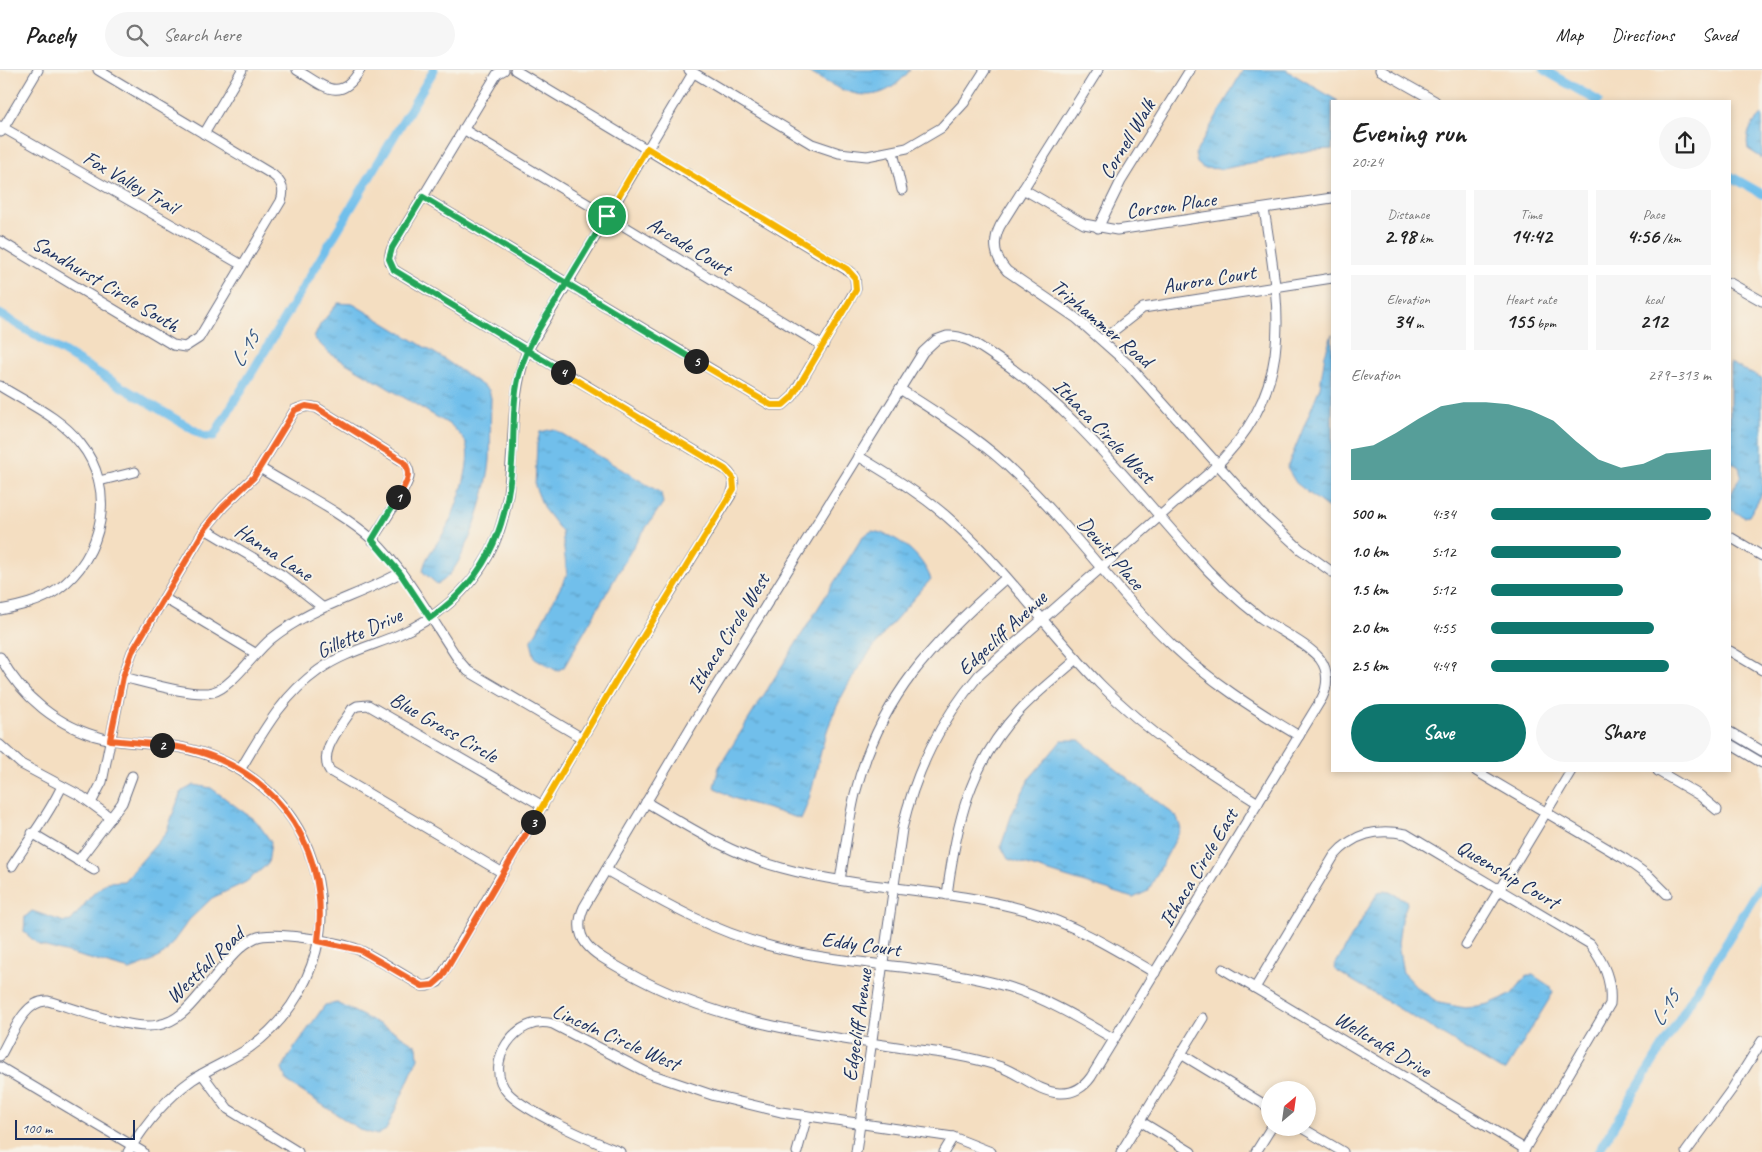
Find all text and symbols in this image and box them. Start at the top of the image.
search box [105,12,455,57]
text: Pacely [25,20,75,50]
icon: search [123,21,151,49]
text: Search here [163,23,241,47]
text: Map [1556,24,1583,46]
text: Directions [1611,24,1674,46]
text: Saved [1702,24,1737,46]
street label: Cornell Walk [1093,93,1162,184]
text: Evening run [1351,115,1466,150]
button: share [1659,117,1711,169]
street label: Fox Valley Trail [79,144,186,221]
text: 20:24 [1351,152,1383,172]
street label: Corson Place [1124,186,1220,224]
pin [586,195,628,237]
icon: arrive [593,202,621,230]
text: Distance [1387,206,1429,223]
text: Time [1520,206,1542,223]
text: Pace [1643,206,1664,223]
street label: Arcade Court [643,211,739,282]
text: 2.98 [1384,223,1416,249]
text: 14:42 [1510,223,1552,249]
text: 4:56 [1627,223,1659,249]
street label: Sandhurst Circle South [28,230,186,339]
text: km [1416,230,1433,247]
text: /km [1659,230,1681,247]
street label: Aurora Court [1161,258,1259,299]
street label: Triphammer Road [1046,273,1161,375]
text: Elevation [1387,291,1430,308]
text: Heart rate [1505,291,1557,308]
text: kcal [1644,291,1663,308]
text: 34 [1393,308,1412,334]
text: 155 [1506,308,1534,334]
text: 212 [1639,308,1668,334]
text: m [1412,315,1423,332]
text: bpm [1534,315,1556,332]
water label: L-15 [223,323,268,372]
pin: 5 [684,348,708,374]
text: 5 [693,353,700,370]
pin: 4 [550,360,576,384]
text: 4 [560,364,567,381]
text: Elevation [1351,365,1400,385]
text: 279–313 m [1648,365,1711,385]
street label: Ithaca Circle West [1047,373,1162,490]
pin: 1 [386,484,410,510]
text: 1 [395,489,402,506]
text: 500 m [1351,504,1385,524]
text: 4:34 [1431,504,1456,524]
street label: Dewitt Place [1072,511,1152,597]
street label: Hanna Lane [230,517,319,588]
text: 1.0 km [1351,542,1388,562]
text: 5:12 [1431,542,1456,562]
street label: Ithaca Circle West [681,567,776,698]
text: 1.5 km [1351,580,1388,600]
text: 5:12 [1431,580,1456,600]
street label: Edgecliff Avenue [952,584,1053,681]
street label: Gillette Drive [312,601,407,664]
text: 2.0 km [1351,618,1388,638]
text: 4:55 [1431,618,1456,638]
text: 2.5 km [1351,656,1388,676]
text: 4:49 [1431,656,1456,676]
street label: Blue Grass Circle [385,686,504,769]
button: Save [1351,704,1526,762]
button: Share [1536,704,1711,762]
pin: 2 [150,732,174,758]
text: 2 [159,737,166,754]
street label: Ithaca Circle East [1152,802,1245,932]
pin: 3 [520,810,546,834]
text: 3 [530,814,537,831]
street label: Queenship Court [1452,833,1566,916]
street label: Westfall Road [160,919,252,1009]
street label: Eddy Court [820,926,904,963]
street label: Edgecliff Avenue [836,966,878,1083]
water label: L-15 [1643,982,1688,1031]
street label: Lincoln Circle West [549,997,686,1078]
street label: Wellcraft Drive [1330,1005,1438,1084]
north arrow [1261,1081,1316,1136]
map controls [1261,1081,1316,1136]
scale bar [15,1117,135,1140]
text: 100 m [22,1120,52,1137]

